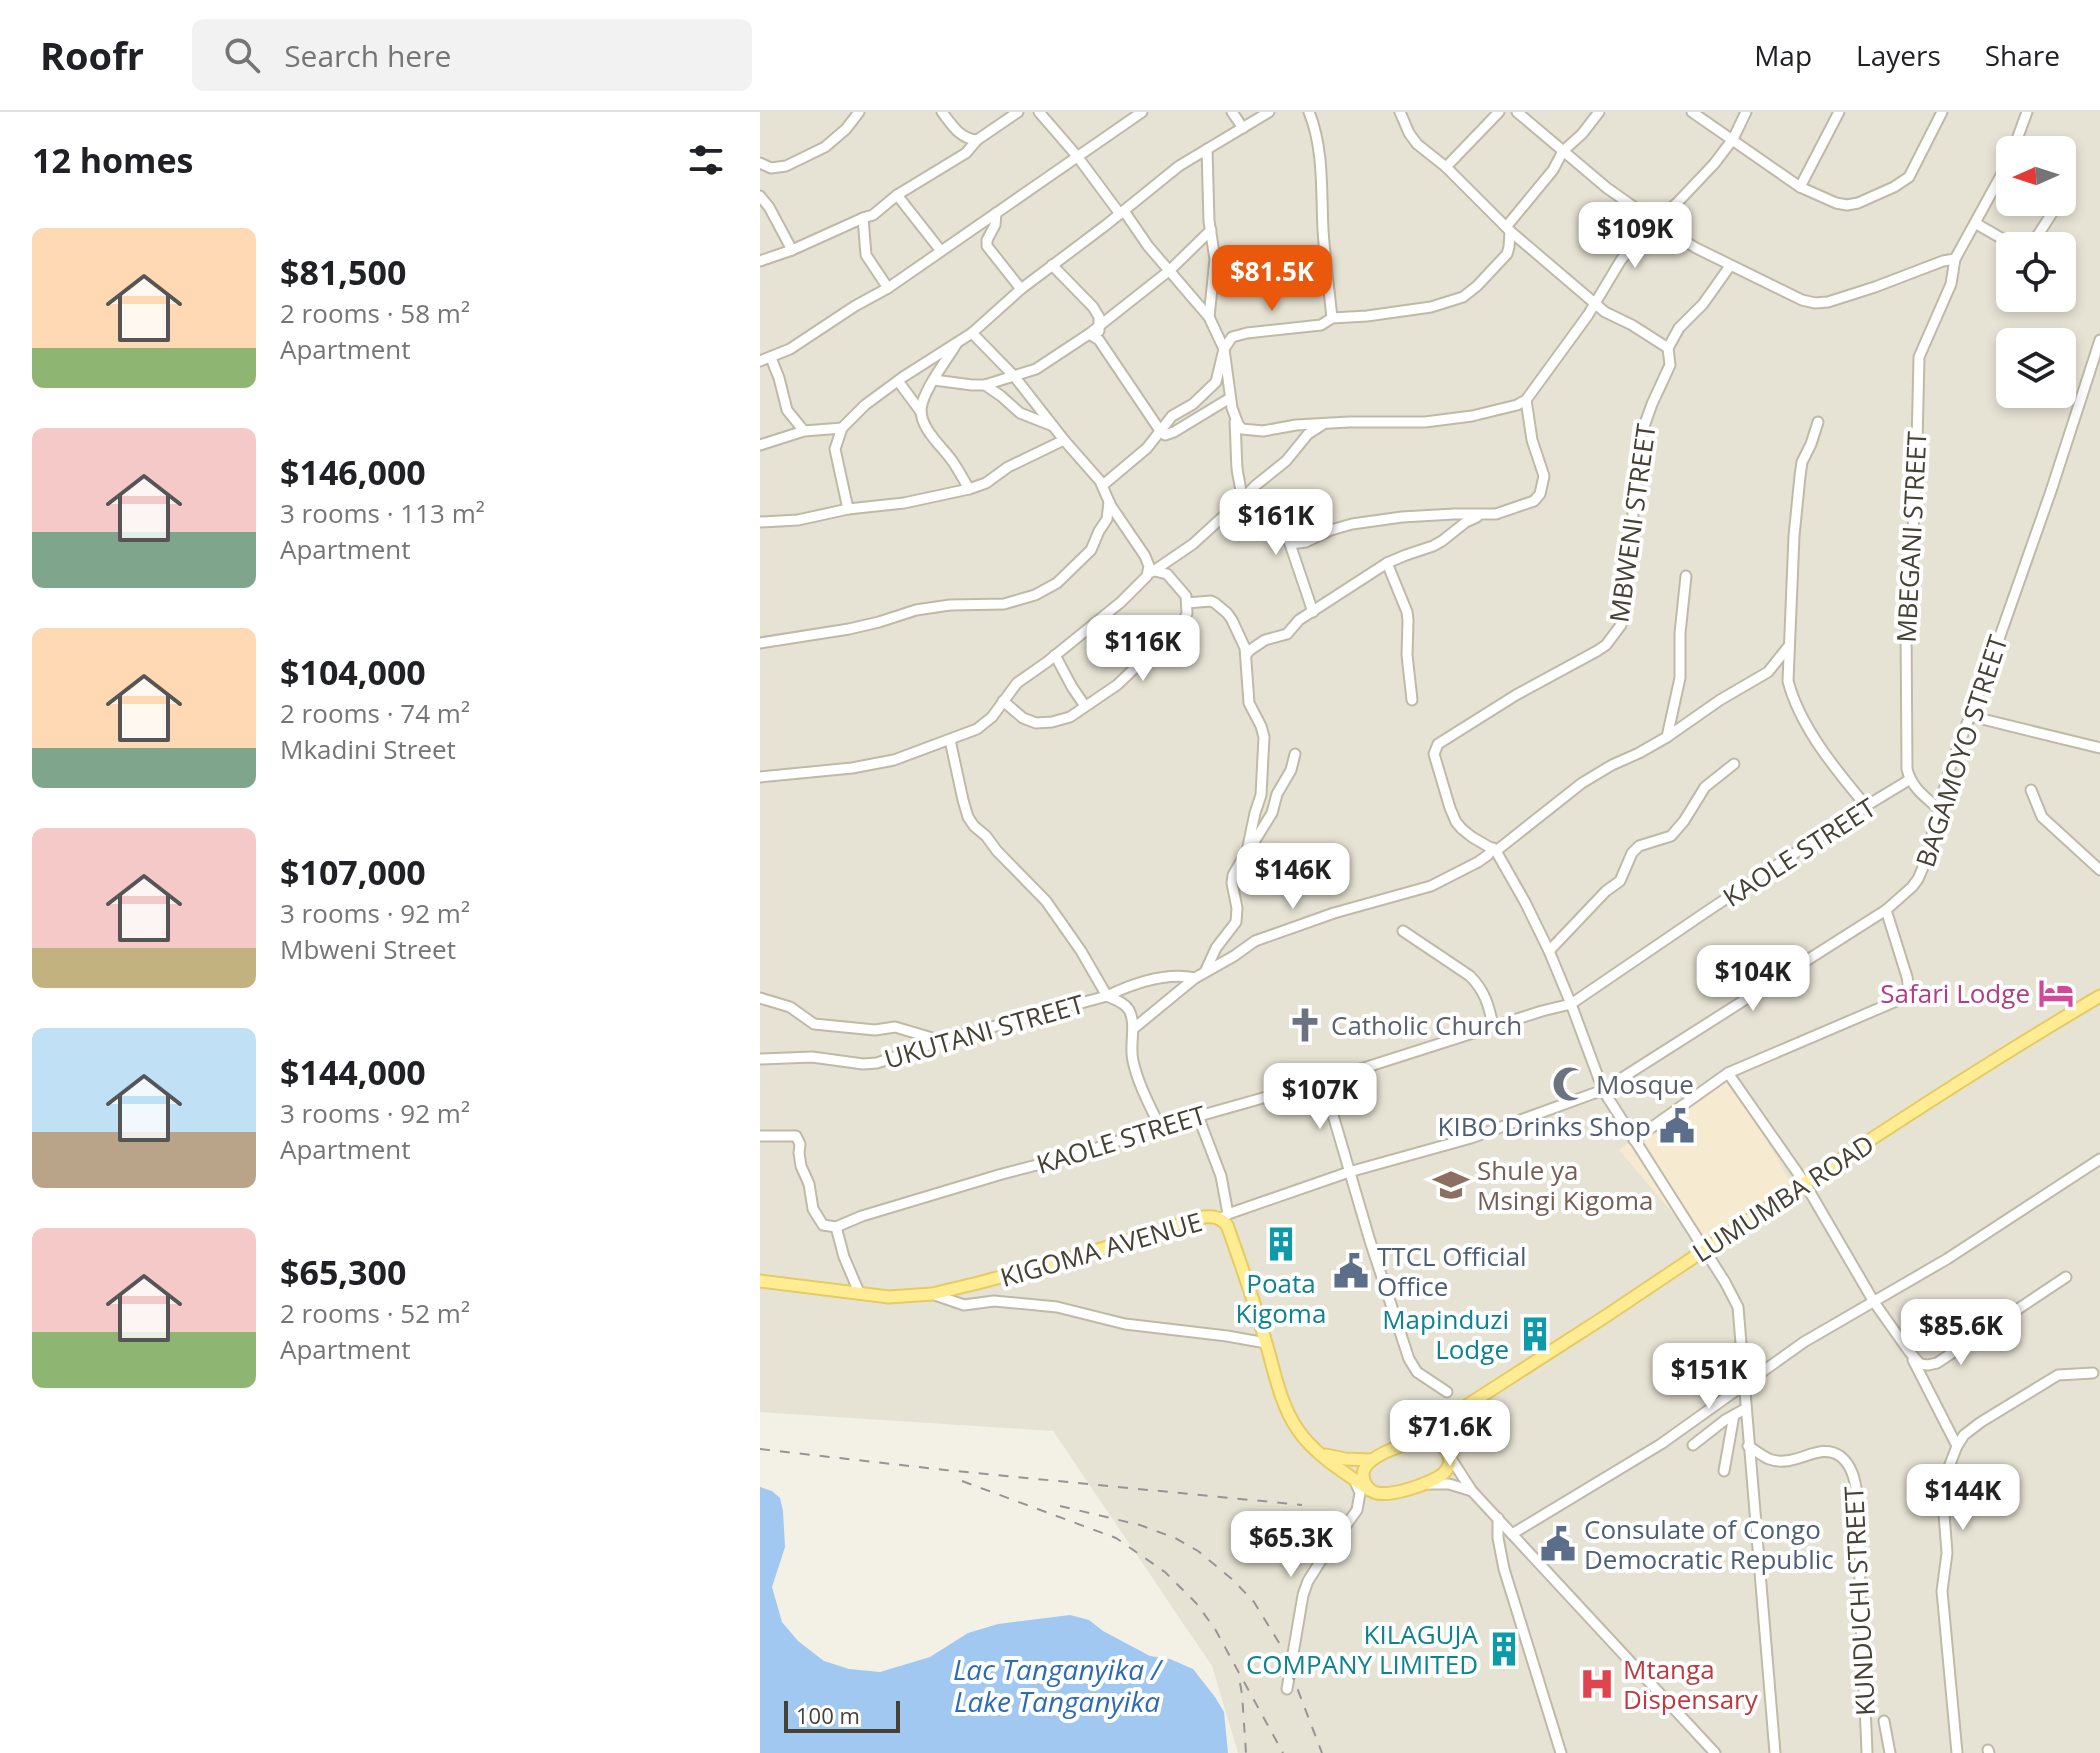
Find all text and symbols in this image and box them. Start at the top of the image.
search box [192,19,752,91]
text: Roofr [40,29,144,81]
icon: search [220,33,264,77]
text: Search here [284,35,451,76]
text: Map [1754,36,1812,74]
text: Layers [1856,36,1941,74]
text: Share [1985,36,2060,74]
north arrow [1996,136,2076,216]
map controls [1996,136,2076,408]
text: 12 homes [32,137,193,183]
icon: filters [684,138,728,182]
pin: $109K [1579,202,1691,270]
text: $109K [1597,210,1673,246]
button: locate [1996,232,2076,312]
pin: $81.5K [1207,245,1337,313]
text: $81,500 [280,249,406,295]
text: $81.5K [1230,253,1314,289]
icon: home [96,260,192,356]
text: 2 rooms · 58 m² [280,295,470,331]
button: layers [1996,328,2076,408]
text: Apartment [280,331,411,367]
street label: MBWENI STREET [1600,421,1664,625]
street label: MBEGANI STREET [1887,430,1935,644]
text: $146,000 [280,449,426,495]
icon: home [96,460,192,556]
pin: $161K [1220,489,1332,557]
text: 3 rooms · 113 m² [280,495,485,531]
text: $161K [1238,497,1314,533]
text: Apartment [280,531,411,567]
pin: $116K [1087,615,1199,683]
text: $116K [1105,623,1181,659]
street label: BAGAMOYO STREET [1907,630,2016,871]
text: $104,000 [280,649,426,695]
icon: home [96,660,192,756]
text: 2 rooms · 74 m² [280,695,470,731]
text: Mkadini Street [280,731,456,767]
street label: KAOLE STREET [1716,789,1883,915]
pin: $146K [1237,843,1349,911]
text: $107,000 [280,849,426,895]
text: $146K [1255,851,1331,887]
icon: home [96,860,192,956]
text: 3 rooms · 92 m² [280,895,470,931]
text: Mbweni Street [280,931,456,967]
pin: $104K [1697,945,1809,1013]
text: $104K [1715,953,1791,989]
hotel icon: Safari Lodge [2037,974,2075,1012]
place label: Safari Lodge [1880,975,2030,1011]
street label: UKUTANI STREET [880,985,1089,1077]
church icon: Catholic Church [1286,1006,1324,1044]
place label: Catholic Church [1331,1007,1522,1043]
text: $144,000 [280,1049,426,1095]
icon: home [96,1060,192,1156]
pin: $107K [1264,1063,1376,1131]
mosque icon: Mosque [1551,1065,1589,1103]
place label: Mosque [1596,1066,1694,1102]
text: $107K [1282,1071,1358,1107]
text: 3 rooms · 92 m² [280,1095,470,1131]
street label: KAOLE STREET [1032,1096,1211,1182]
public building icon: KIBO Drinks Shop [1658,1107,1696,1145]
place label: KIBO Drinks Shop [1437,1108,1651,1144]
street label: LUMUMBA ROAD [1685,1126,1881,1270]
text: Apartment [280,1131,411,1167]
place label: Shule ya Msingi Kigoma [1477,1152,1653,1218]
school or university icon: Shule ya Msingi Kigoma [1432,1166,1470,1204]
street label: KIGOMA AVENUE [996,1203,1206,1295]
building icon: Poata Kigoma [1262,1225,1300,1263]
place label: TTCL Official Office [1377,1238,1527,1304]
text: $65,300 [280,1249,406,1295]
public building icon: TTCL Official Office [1332,1252,1370,1290]
icon: home [96,1260,192,1356]
place label: Poata Kigoma [1236,1265,1326,1331]
text: 2 rooms · 52 m² [280,1295,470,1331]
pin: $85.6K [1896,1299,2026,1367]
place label: Mapinduzi Lodge [1382,1301,1509,1367]
text: $85.6K [1919,1307,2003,1343]
building icon: Mapinduzi Lodge [1516,1315,1554,1353]
text: Apartment [280,1331,411,1367]
pin: $151K [1653,1343,1765,1411]
text: $151K [1671,1351,1747,1387]
pin: $71.6K [1385,1400,1515,1468]
text: $71.6K [1408,1408,1492,1444]
pin: $144K [1907,1464,2019,1532]
text: $144K [1925,1472,2001,1508]
street label: KUNDUCHI STREET [1835,1485,1883,1717]
pin: $65.3K [1226,1511,1356,1579]
place label: Consulate of Congo Democratic Republic [1584,1511,1834,1577]
text: $65.3K [1249,1519,1333,1555]
public building icon: Consulate of Congo Democratic Republic [1539,1525,1577,1563]
place label: KILAGUJA COMPANY LIMITED [1246,1616,1479,1682]
building icon: KILAGUJA COMPANY LIMITED [1485,1630,1523,1668]
water label: Lac Tanganyika / Lake Tanganyika [953,1650,1164,1720]
place label: Mtanga Dispensary [1623,1651,1759,1717]
hospital icon: Mtanga Dispensary [1578,1665,1616,1703]
scale bar [784,1697,900,1733]
text: 100 m [796,1700,860,1730]

